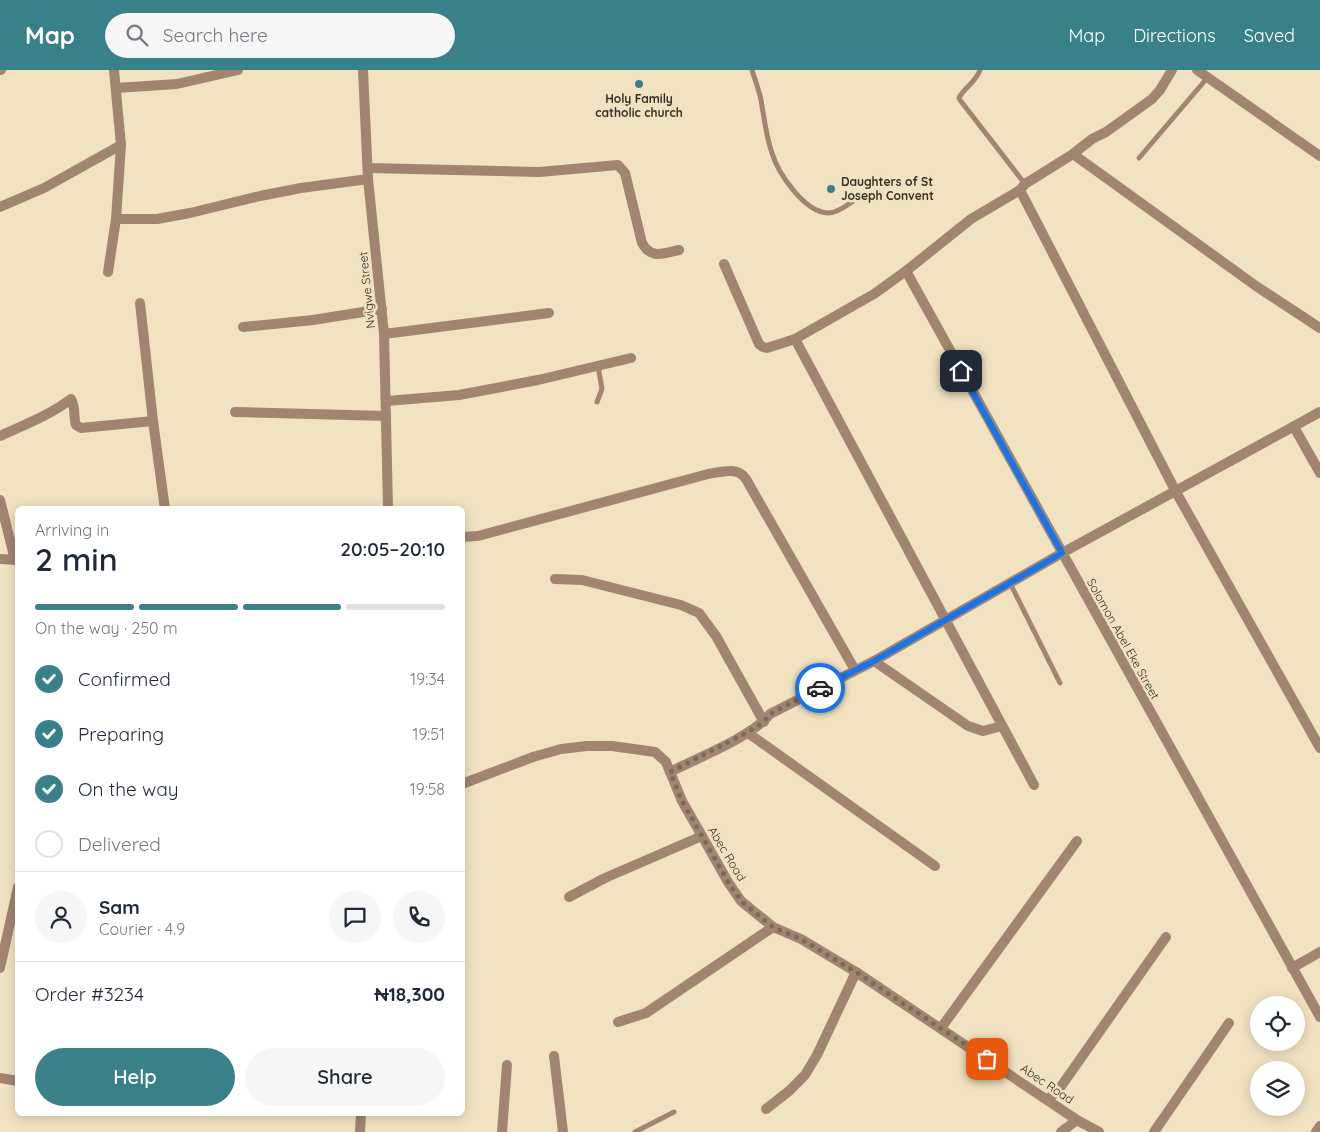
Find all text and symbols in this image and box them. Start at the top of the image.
search box [105,13,455,58]
text: Map [25,20,75,50]
icon: search [123,21,151,49]
text: Search here [163,23,268,47]
text: Map [1068,24,1105,47]
text: Directions [1133,24,1216,47]
text: Saved [1244,24,1295,47]
marker: Holy Family catholic church [633,78,645,90]
place label: Holy Family catholic church [595,91,683,120]
place label: Daughters of St Joseph Convent [841,174,934,203]
marker: Daughters of St Joseph Convent [825,183,837,195]
street label: Nvigwe Street [355,251,378,329]
pin [940,350,982,392]
icon: home [947,357,975,385]
text: Arriving in [35,520,109,540]
text: 20:05–20:10 [340,537,445,561]
text: 2 min [35,539,118,579]
street label: Solomon Abel Eke Street [1084,576,1163,702]
text: On the way · 250 m [35,618,178,638]
courier [795,663,845,713]
icon: check [35,665,63,693]
text: Confirmed [78,667,171,691]
text: 19:34 [410,669,445,689]
icon: car [806,674,834,702]
icon: check [35,720,63,748]
text: Preparing [78,722,164,746]
text: 19:51 [413,724,445,744]
icon: check [35,775,63,803]
text: On the way [78,777,179,801]
text: 19:58 [410,779,445,799]
street label: Abec Road [705,824,750,884]
text: Delivered [78,832,161,856]
button: person [35,891,87,943]
button: chat [329,891,381,943]
button: phone [393,891,445,943]
text: Sam [99,895,140,919]
text: Courier · 4.9 [99,919,185,939]
text: Order #3234 [35,982,144,1006]
text: ₦18,300 [374,982,445,1006]
map controls [1250,996,1305,1116]
button: locate [1250,996,1305,1051]
pin [966,1038,1008,1080]
icon: bag [973,1045,1001,1073]
button: Help [35,1048,235,1106]
button: Share [245,1048,445,1106]
street label: Abec Road [1018,1060,1077,1107]
button: layers [1250,1061,1305,1116]

